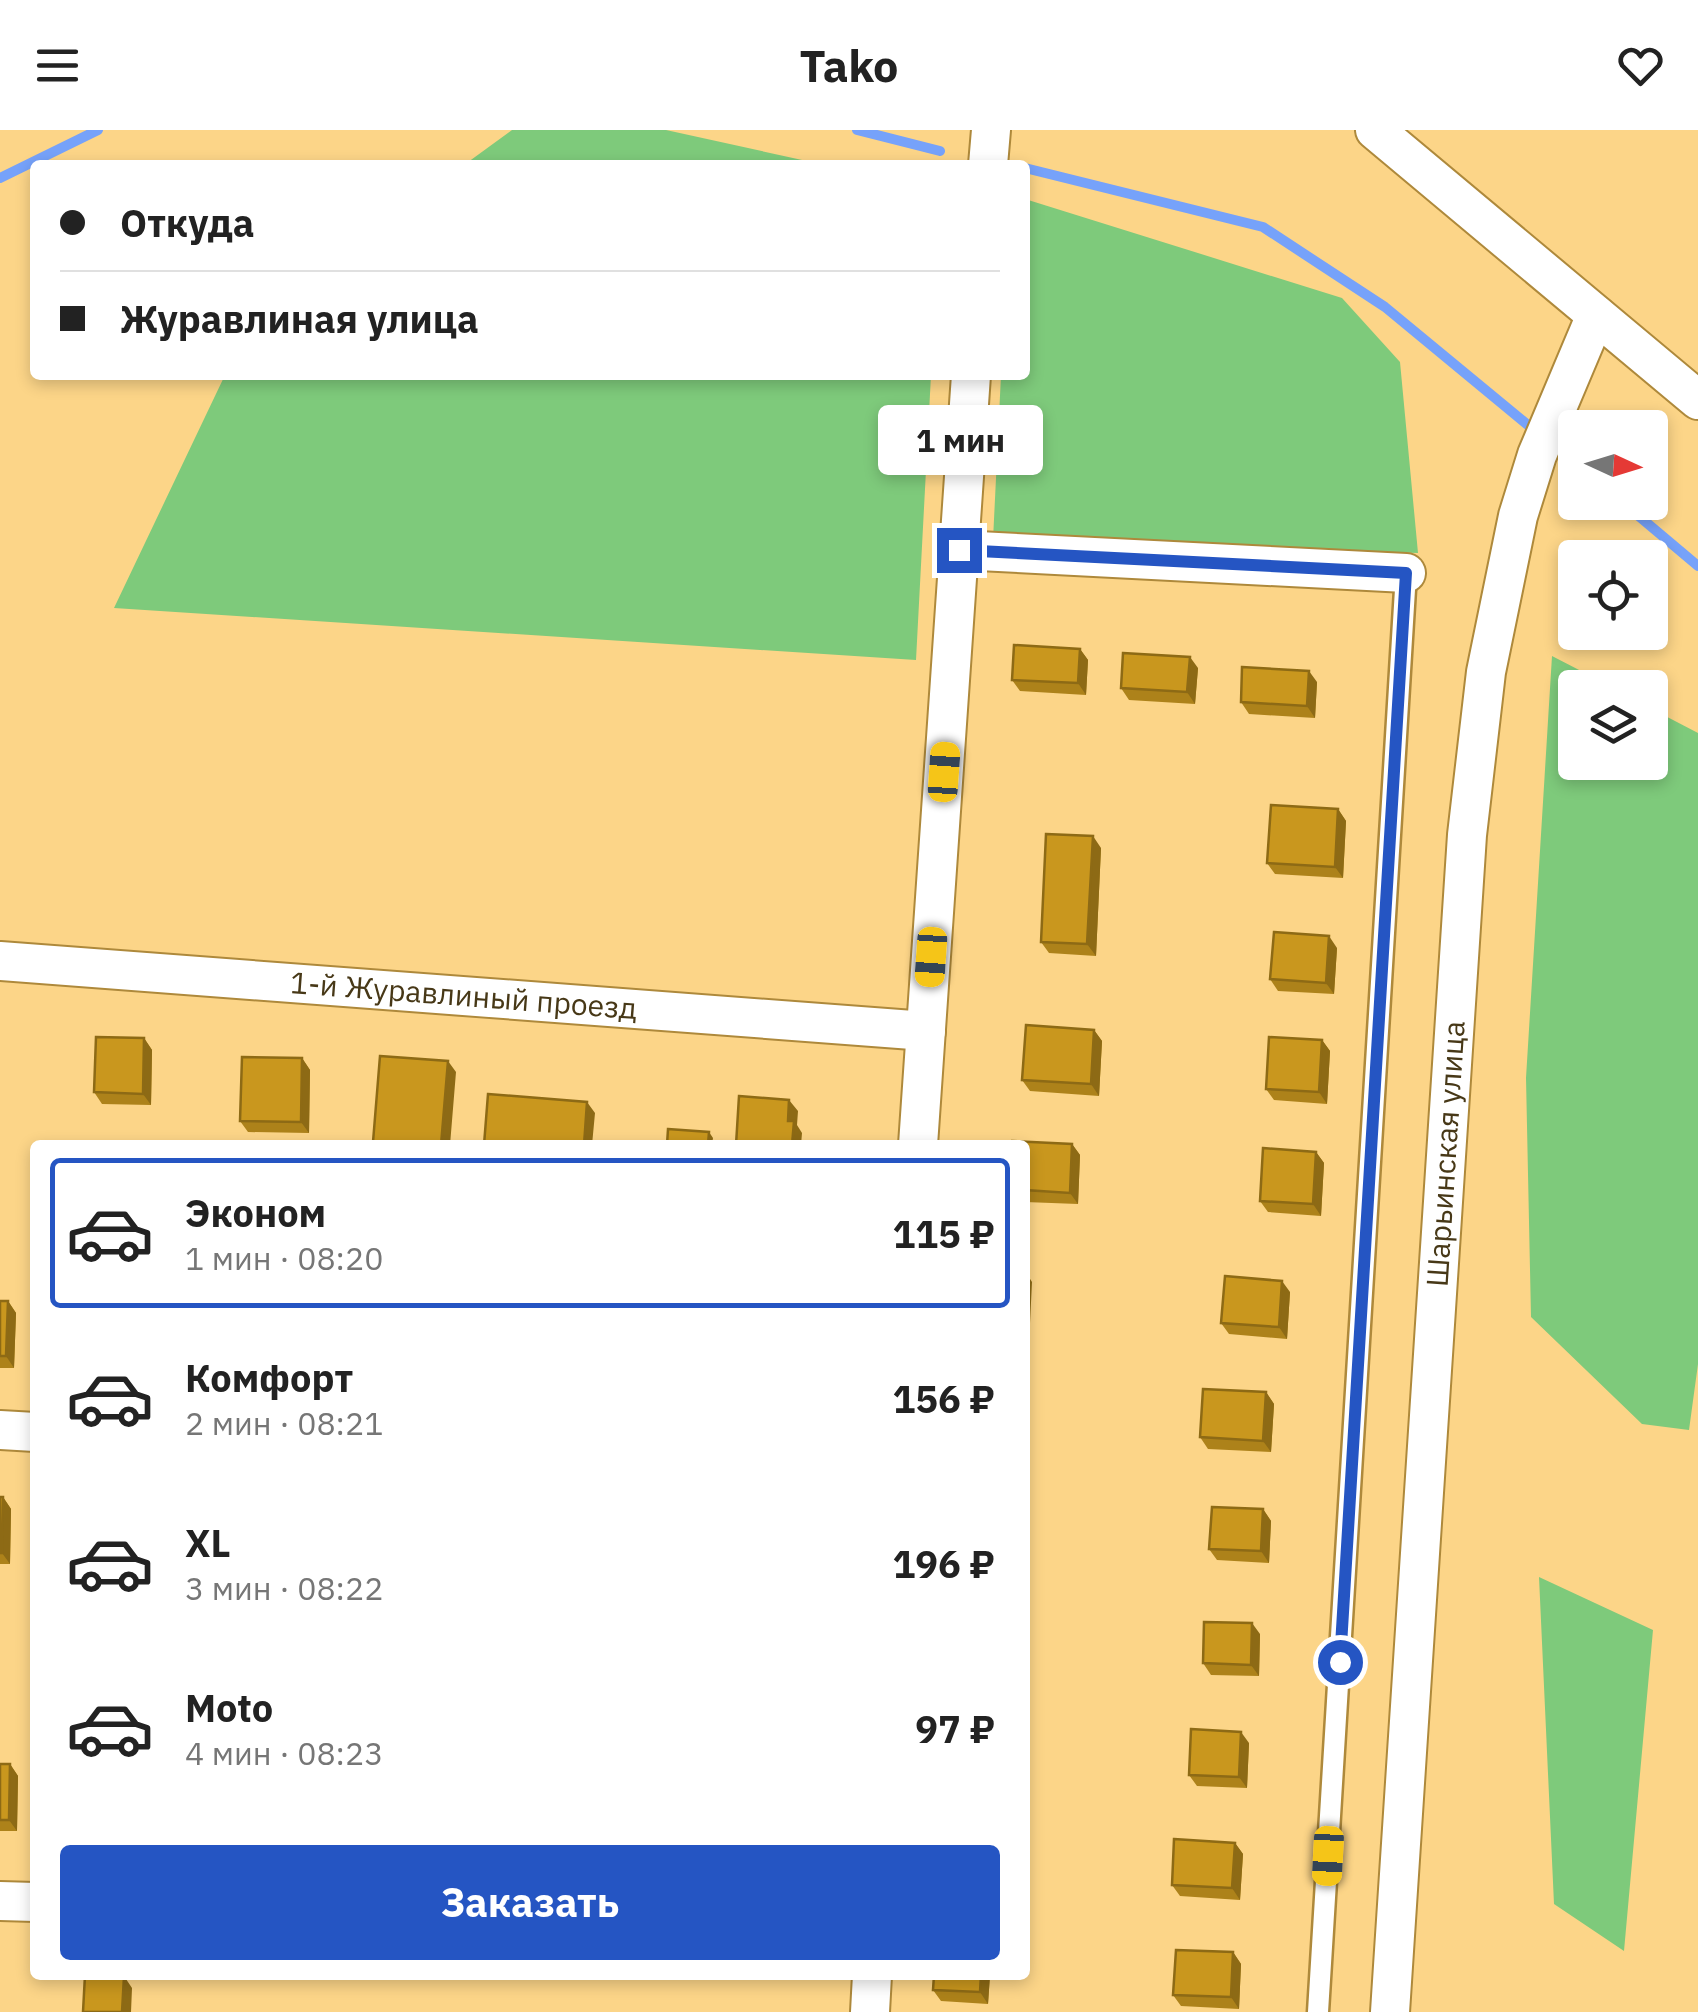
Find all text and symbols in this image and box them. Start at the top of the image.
text: Tako [800,36,898,94]
icon: menu [30,38,85,93]
icon: heart [1613,38,1668,93]
text: Откуда [120,198,254,247]
text: Журавлиная улица [120,294,479,343]
callout: 1 мин [876,405,1042,475]
north arrow [1558,410,1668,520]
map controls [1558,410,1668,780]
text: 1 мин [916,419,1005,461]
route end [937,528,982,573]
button: locate [1558,540,1668,650]
button: layers [1558,670,1668,780]
car [927,741,961,803]
car [914,926,948,988]
street label: 1-й Журавлиный проезд [289,962,639,1027]
street label: Шарьинская улица [1416,1019,1473,1288]
icon: car [65,1188,155,1278]
text: Эконом [185,1188,326,1237]
text: 115 ₽ [893,1209,995,1258]
text: 1 мин · 08:20 [185,1237,383,1279]
icon: car [65,1353,155,1443]
text: Комфорт [185,1353,353,1402]
text: 156 ₽ [893,1374,995,1423]
text: 2 мин · 08:21 [185,1402,383,1444]
icon: car [65,1518,155,1608]
text: XL [185,1518,231,1567]
text: 196 ₽ [893,1539,995,1588]
text: 3 мин · 08:22 [185,1567,383,1609]
route start [1318,1640,1363,1685]
icon: car [65,1683,155,1773]
text: Moto [185,1683,273,1732]
text: 97 ₽ [915,1704,995,1753]
text: 4 мин · 08:23 [185,1732,383,1774]
car [1311,1825,1345,1887]
button: Заказать [60,1845,1000,1960]

